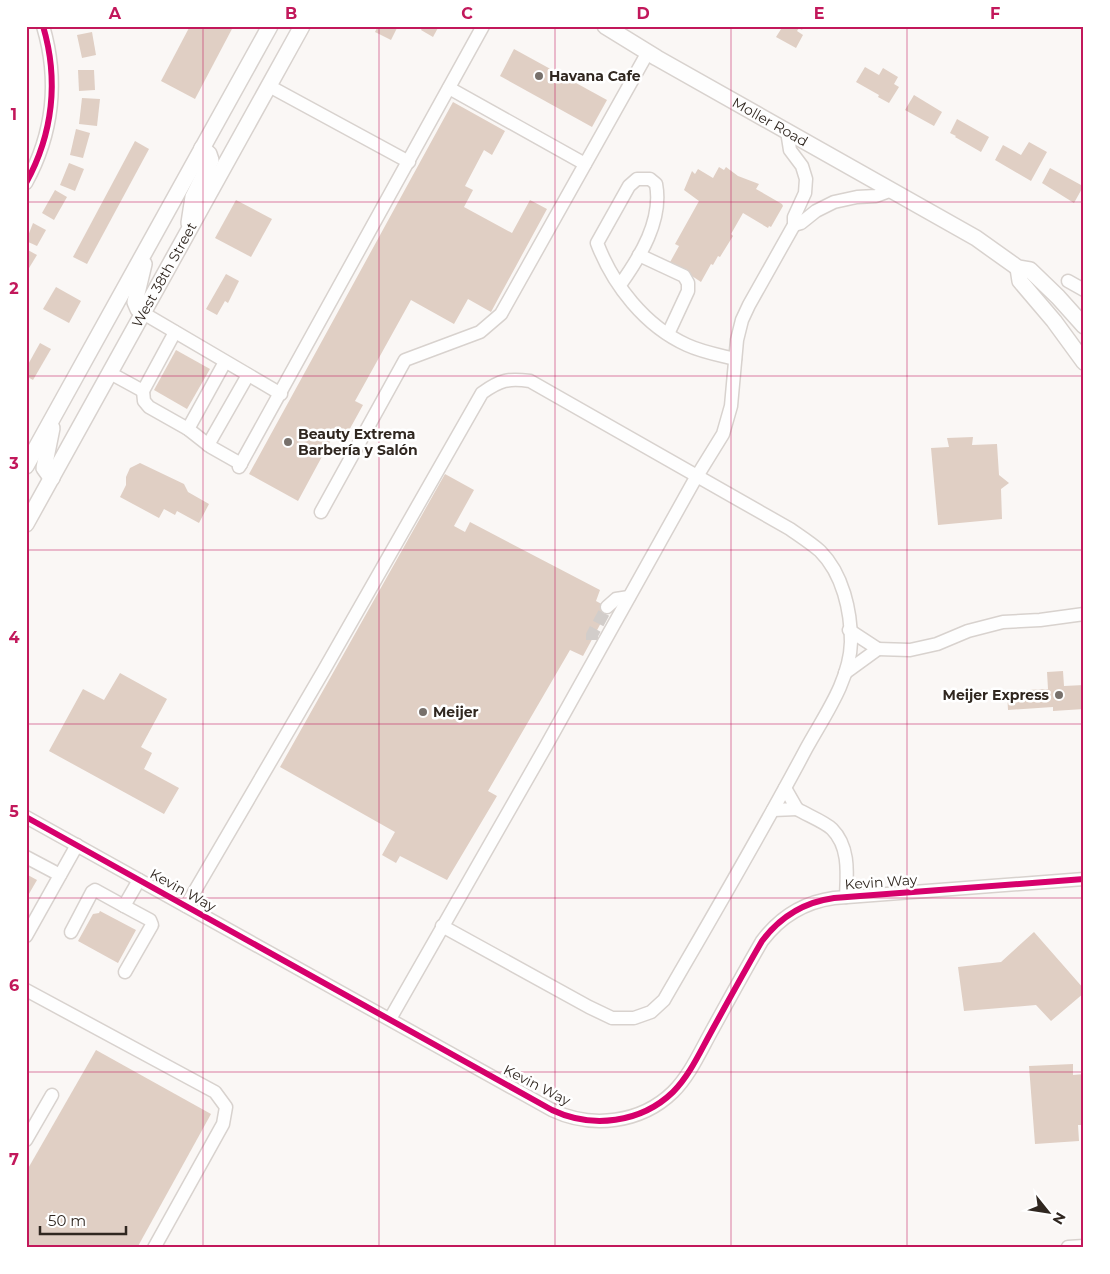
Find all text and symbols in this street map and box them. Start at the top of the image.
text: A [108,4,122,23]
text: B [285,4,297,23]
text: C [461,4,473,23]
text: D [636,4,650,23]
text: E [814,4,824,23]
text: F [990,4,1000,23]
place label: Havana Cafe [549,67,641,85]
marker: Havana Cafe [533,70,545,82]
street label: Moller Road [729,93,811,150]
text: 1 [11,105,17,124]
street label: West 38th Street [128,219,201,330]
text: 2 [9,279,19,298]
place label: Beauty Extrema Barbería y Salón [298,425,418,459]
marker: Beauty Extrema Barbería y Salón [282,436,294,448]
text: 3 [8,454,19,473]
text: 4 [8,628,20,647]
place label: Meijer Express [943,686,1050,704]
marker: Meijer Express [1053,689,1065,701]
place label: Meijer [433,703,479,721]
marker: Meijer [417,706,429,718]
text: 5 [9,802,19,821]
street label: Kevin Way [147,864,220,916]
street label: Kevin Way [844,870,918,894]
text: 6 [9,976,19,995]
street label: Kevin Way [500,1060,574,1110]
text: 7 [9,1150,19,1169]
north arrow [1022,1186,1072,1236]
scale bar [40,1204,126,1236]
text: N [1049,1209,1070,1228]
text: 50 m [48,1211,86,1230]

